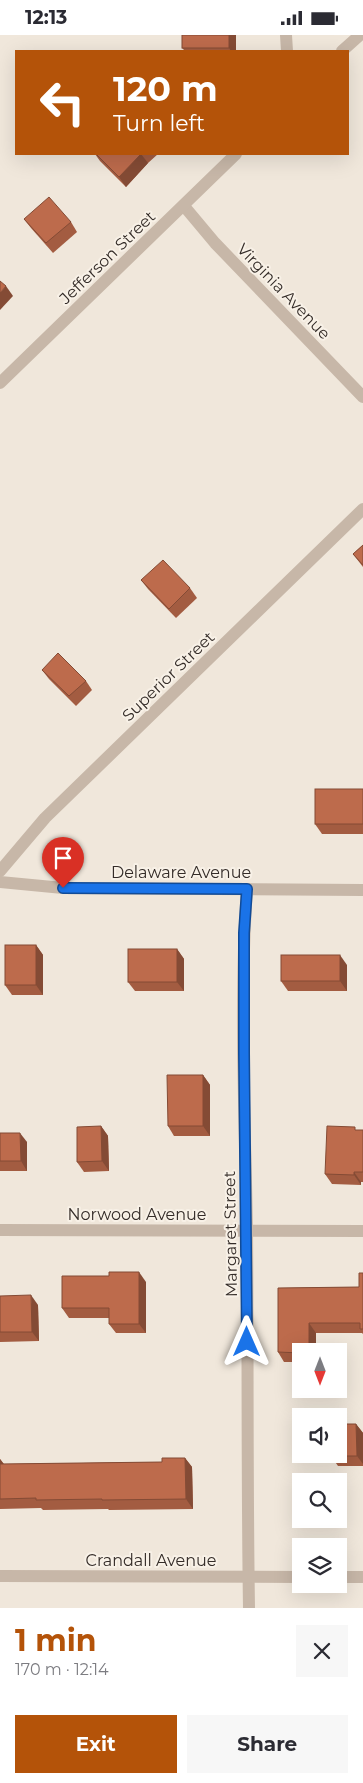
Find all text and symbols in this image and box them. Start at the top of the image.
text: 12:13 [25,6,67,29]
text: 120 m [113,67,218,110]
icon: left [30,70,95,135]
text: Turn left [113,110,205,137]
street label: Jefferson Street [55,207,160,309]
street label: Virginia Avenue [233,239,334,343]
street label: Superior Street [118,627,219,725]
pin [42,837,84,888]
icon: arrive [49,844,77,872]
street label: Delaware Avenue [111,863,251,882]
street label: Margaret Street [220,1170,241,1297]
street label: Norwood Avenue [67,1205,207,1224]
position arrow [220,1315,272,1367]
north arrow [292,1343,348,1397]
map controls [292,1343,347,1593]
button: sound [292,1408,347,1463]
button: search [292,1473,347,1528]
button: layers [292,1538,347,1593]
street label: Crandall Avenue [86,1551,216,1570]
text: 1 min [15,1622,96,1659]
button: close [296,1625,348,1677]
text: 170 m · 12:14 [15,1660,109,1679]
button: Exit [15,1715,177,1773]
button: Share [187,1715,348,1773]

